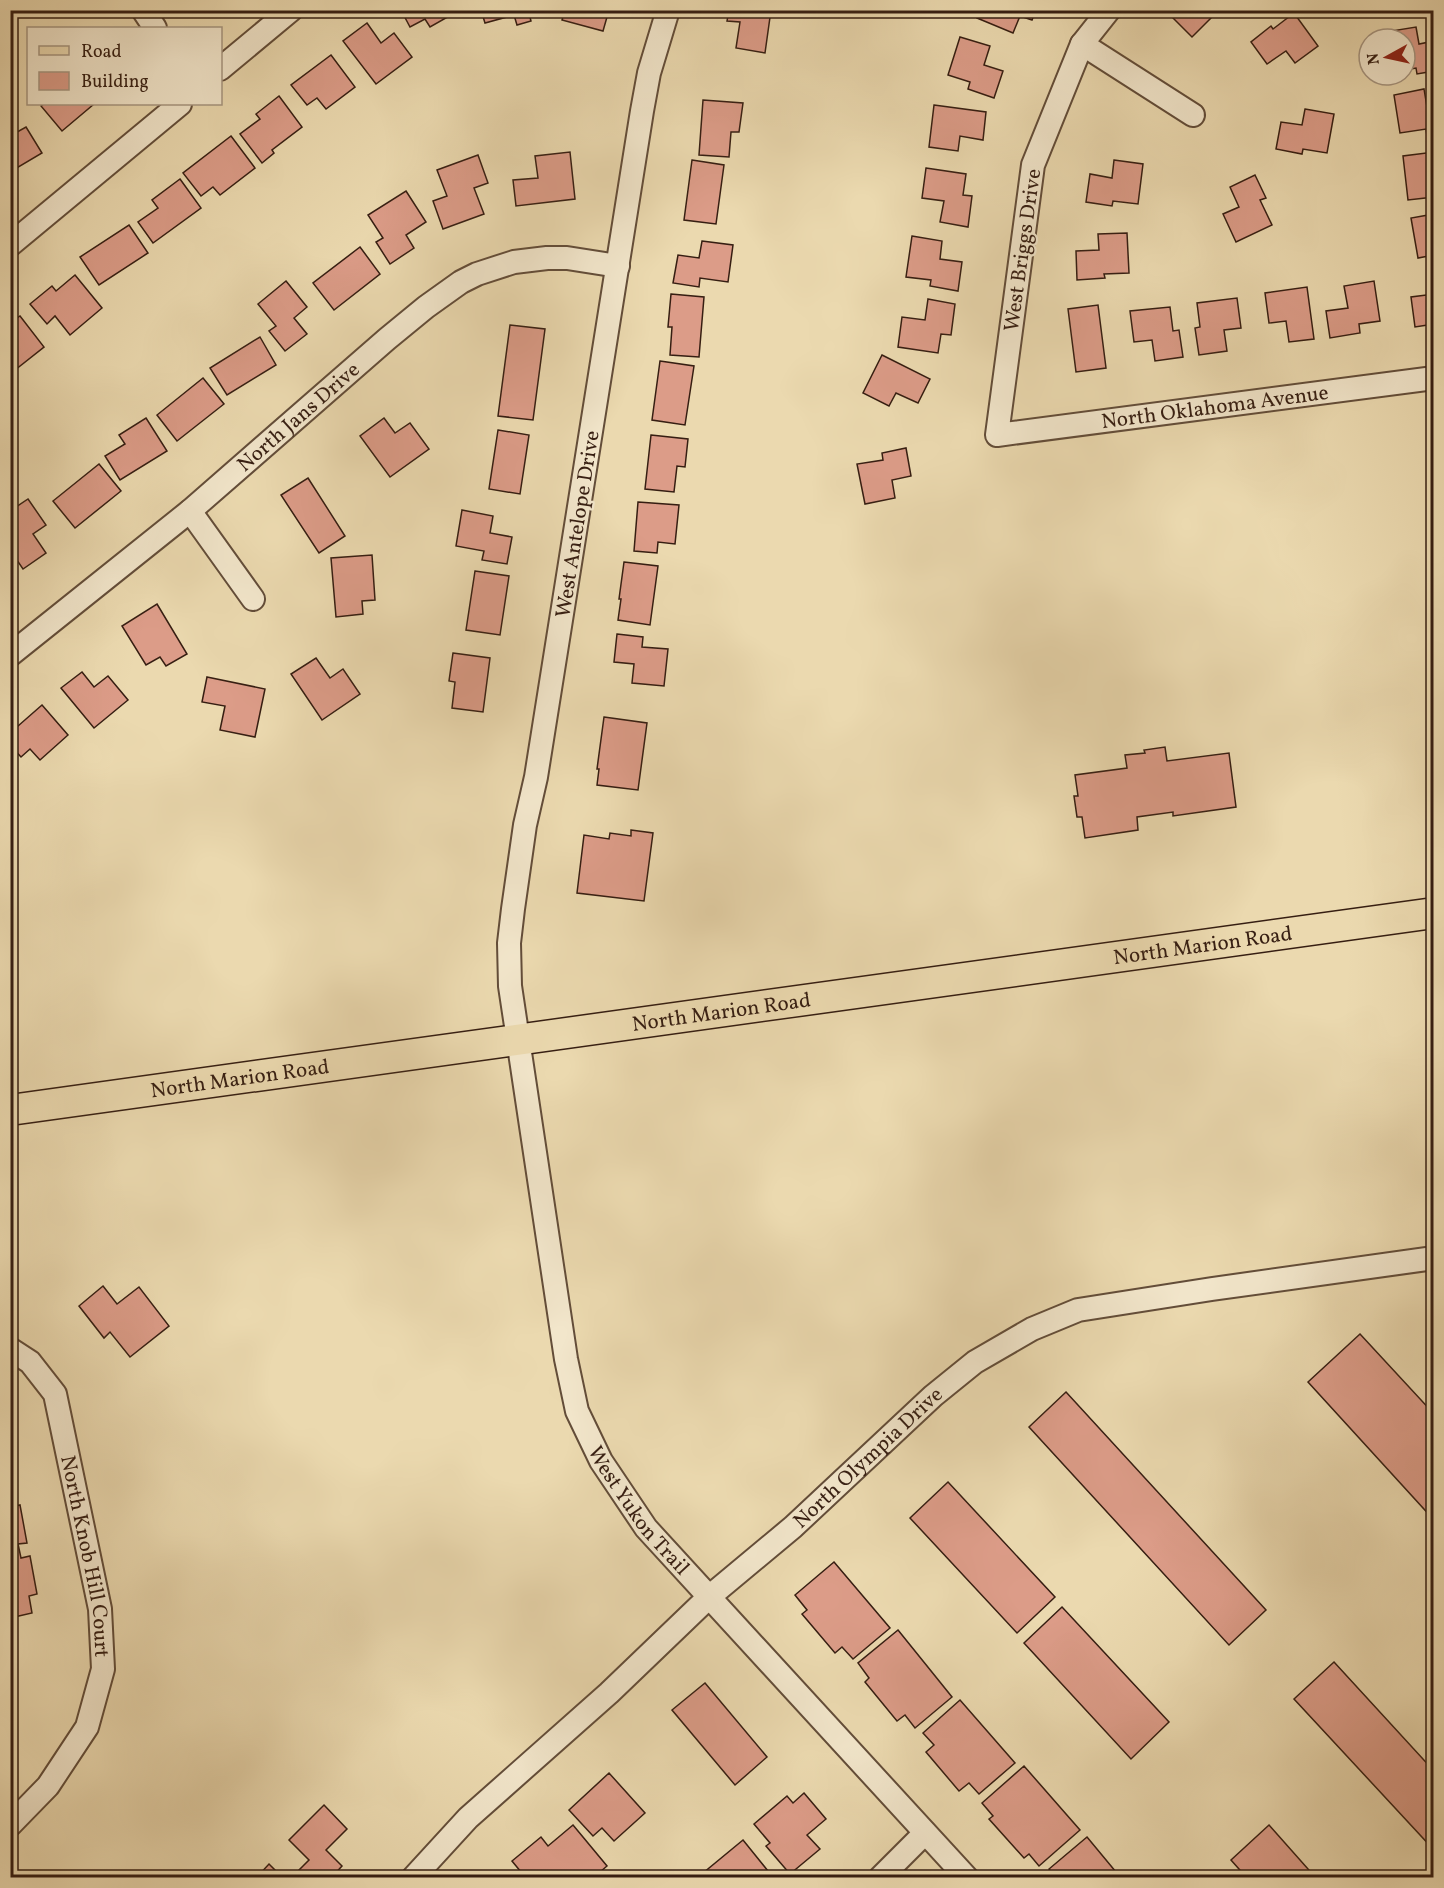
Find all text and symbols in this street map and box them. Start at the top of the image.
legend [27,27,222,105]
north arrow [1357,27,1417,87]
text: Road [81,40,122,65]
text: N [1362,51,1386,66]
text: Building [81,70,149,95]
street label: West Briggs Drive [998,167,1049,333]
street label: North Jans Drive [231,356,367,479]
street label: North Oklahoma Avenue [1100,379,1330,437]
street label: West Antelope Drive [549,428,608,620]
street label: North Marion Road [1112,920,1294,973]
street label: North Marion Road [630,986,813,1040]
street label: North Marion Road [149,1053,331,1106]
street label: North Olympia Drive [787,1381,950,1536]
street label: West Yukon Trail [580,1441,695,1582]
street label: North Knob Hill Court [52,1453,115,1658]

